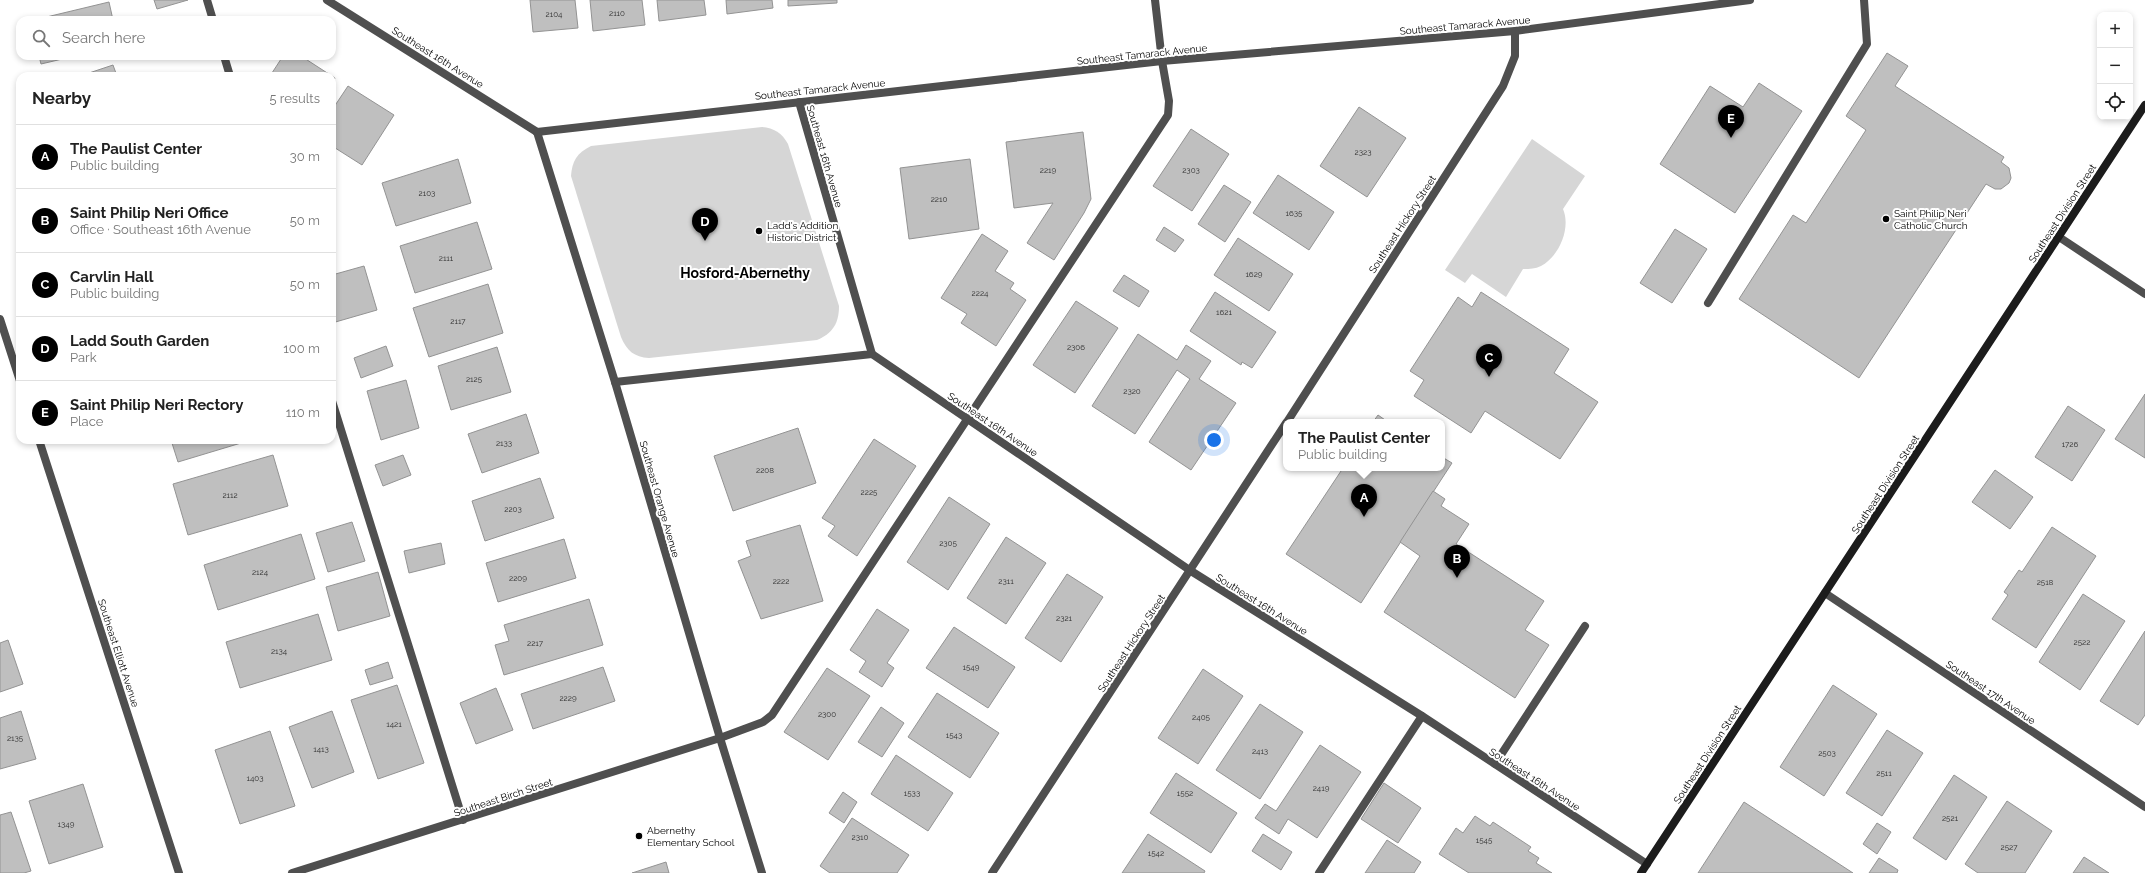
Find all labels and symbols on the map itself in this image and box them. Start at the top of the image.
house number: 2110 [609,8,625,18]
house number: 2104 [546,9,563,19]
street label: Southeast Tamarack Avenue [1399,14,1531,37]
street label: Southeast 16th Avenue [390,25,486,90]
street label: Southeast Tamarack Avenue [1076,42,1208,67]
street label: Southeast Tamarack Avenue [754,77,886,102]
street label: Southeast 16th Avenue [805,104,844,209]
pin: E [1718,105,1744,138]
house number: 2323 [1355,147,1371,157]
street label: Southeast Division Street [2026,161,2099,265]
house number: 2219 [1040,165,1057,175]
house number: 2303 [1182,165,1200,175]
street label: Southeast Hickory Street [1367,173,1438,275]
house number: 2103 [419,188,435,198]
house number: 2210 [931,194,947,204]
pin: D [692,208,718,241]
house number: 1635 [1286,208,1303,218]
place label: Saint Philip Neri Catholic Church [1894,208,1968,231]
marker: Saint Philip Neri Catholic Church [1881,214,1891,224]
place label: Ladd's Addition Historic District [767,220,838,243]
marker: Ladd's Addition Historic District [754,226,764,236]
house number: 2111 [439,253,454,263]
district label: Hosford-Abernethy [680,265,810,281]
house number: 1629 [1245,269,1263,279]
house number: 2224 [972,288,989,298]
house number: 1621 [1216,307,1232,317]
house number: 2117 [450,316,466,326]
house number: 2306 [1067,342,1085,352]
pin: C [1476,344,1502,377]
house number: 2125 [466,374,483,384]
house number: 2320 [1123,386,1141,396]
street label: Southeast 16th Avenue [946,390,1040,459]
your location [1204,430,1224,450]
street label: Southeast Division Street [1849,432,1922,536]
house number: 2133 [496,438,512,448]
house number: 1726 [2062,439,2079,449]
street label: Southeast Orange Avenue [638,440,681,559]
house number: 2208 [756,465,774,475]
pin: A [1351,484,1377,517]
house number: 2225 [861,487,878,497]
house number: 2112 [222,490,238,500]
house number: 2203 [504,504,522,514]
house number: 2305 [939,538,957,548]
pin: B [1444,545,1470,578]
house number: 2124 [252,567,269,577]
street label: Southeast 16th Avenue [1214,572,1310,637]
house number: 2209 [509,573,527,583]
house number: 2222 [773,576,789,586]
house number: 2311 [998,576,1014,586]
house number: 2518 [2037,577,2054,587]
street label: Southeast Hickory Street [1096,592,1167,694]
street label: Southeast Elliott Avenue [96,598,141,709]
house number: 2321 [1056,613,1073,623]
house number: 2522 [2074,637,2090,647]
house number: 2217 [527,638,544,648]
house number: 2134 [271,646,288,656]
street label: Southeast 17th Avenue [1944,658,2038,726]
house number: 1549 [963,662,980,672]
house number: 2229 [559,693,577,703]
street label: Southeast Division Street [1671,702,1744,806]
house number: 2300 [818,709,836,719]
house number: 2405 [1192,712,1211,722]
house number: 1421 [386,719,402,729]
house number: 1543 [946,730,962,740]
house number: 2135 [7,733,24,743]
house number: 1413 [313,744,329,754]
house number: 2413 [1252,746,1268,756]
street label: Southeast 16th Avenue [1487,746,1582,813]
house number: 2503 [1818,748,1836,758]
house number: 2511 [1876,768,1892,778]
house number: 1403 [247,773,263,783]
street label: Southeast Birch Street [452,776,554,819]
house number: 2419 [1313,783,1330,793]
house number: 1533 [904,788,920,798]
house number: 1552 [1177,788,1193,798]
house number: 2521 [1942,813,1959,823]
house number: 1349 [58,819,75,829]
place label: Abernethy Elementary School [647,825,735,848]
marker: Abernethy Elementary School [634,831,644,841]
house number: 2310 [852,832,868,842]
house number: 1545 [1476,835,1493,845]
house number: 2527 [2001,842,2018,852]
house number: 1542 [1148,848,1164,858]

